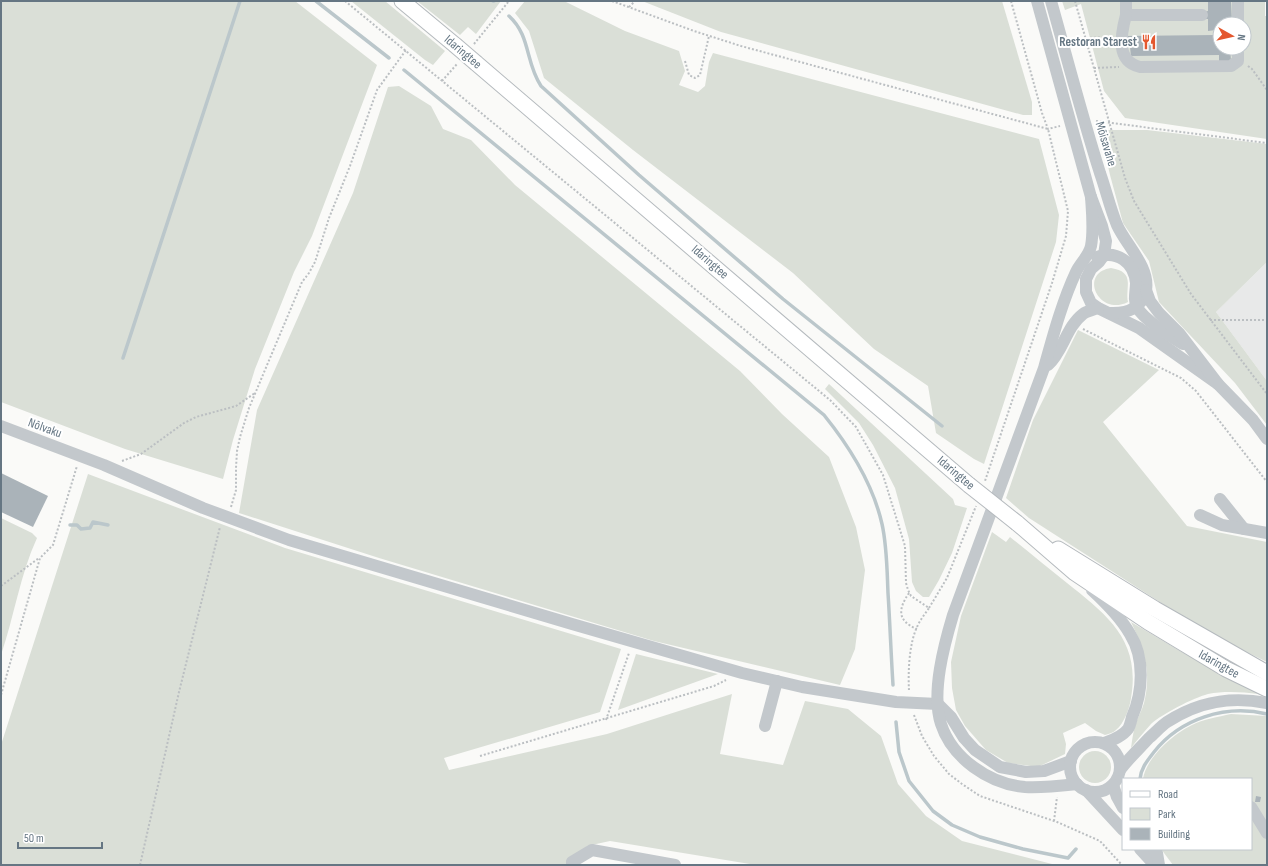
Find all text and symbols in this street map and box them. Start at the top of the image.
north arrow [1212,16,1252,56]
street label: Idaringtee [441,32,485,72]
restaurant icon: Restoran Starest [1140,33,1158,51]
place label: Restoran Starest [1059,34,1138,50]
text: N [1235,34,1248,41]
street label: Mõisavahe [1092,120,1120,168]
street label: Idaringtee [688,241,732,283]
street label: Nõlvaku [26,415,64,441]
street label: Idaringtee [934,453,978,493]
street label: Idaringtee [1196,646,1242,682]
legend [1122,778,1252,850]
text: Road [1158,787,1178,802]
text: Park [1158,807,1176,822]
scale bar [18,824,102,850]
text: Building [1158,827,1190,842]
text: 50 m [24,831,44,846]

